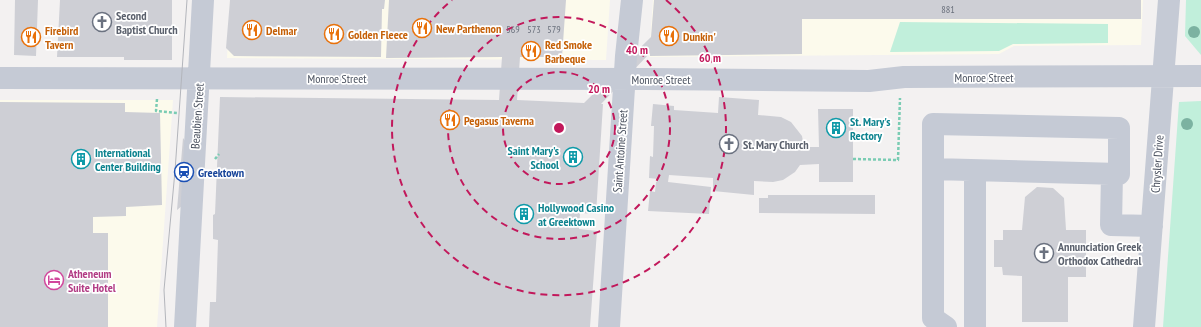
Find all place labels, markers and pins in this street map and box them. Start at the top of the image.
place label: Second Baptist Church [116,8,178,37]
church icon: Second Baptist Church [91,11,113,33]
restaurant icon: New Parthenon [411,17,433,39]
restaurant icon: Delmar [241,19,263,41]
place label: New Parthenon [436,21,501,36]
place label: Firebird Tavern [45,23,78,52]
place label: Delmar [266,23,297,38]
restaurant icon: Golden Fleece [323,23,345,45]
restaurant icon: Dunkin' [658,25,680,47]
restaurant icon: Firebird Tavern [20,26,42,48]
place label: Golden Fleece [348,27,408,42]
place label: Dunkin' [683,29,716,44]
place label: Red Smoke Barbeque [545,37,592,66]
restaurant icon: Red Smoke Barbeque [520,40,542,62]
restaurant icon: Pegasus Taverna [439,109,461,131]
place label: Pegasus Taverna [464,113,534,128]
place label: St. Mary's Rectory [850,114,890,143]
building icon: St. Mary's Rectory [825,117,847,139]
centre of rings [552,121,566,135]
church icon: St. Mary Church [718,133,740,155]
place label: St. Mary Church [743,137,809,152]
place label: Saint Mary's School [507,143,559,172]
place label: International Center Building [95,145,161,174]
building icon: Saint Mary's School [562,146,584,168]
building icon: International Center Building [70,148,92,170]
station icon: Greektown [173,161,195,183]
place label: Greektown [198,165,244,180]
place label: Hollywood Casino at Greektown [538,200,615,229]
building icon: Hollywood Casino at Greektown [513,203,535,225]
place label: Annunciation Greek Orthodox Cathedral [1057,239,1142,268]
church icon: Annunciation Greek Orthodox Cathedral [1033,242,1055,264]
place label: Atheneum Suite Hotel [67,266,116,295]
hotel icon: Atheneum Suite Hotel [43,269,65,291]

